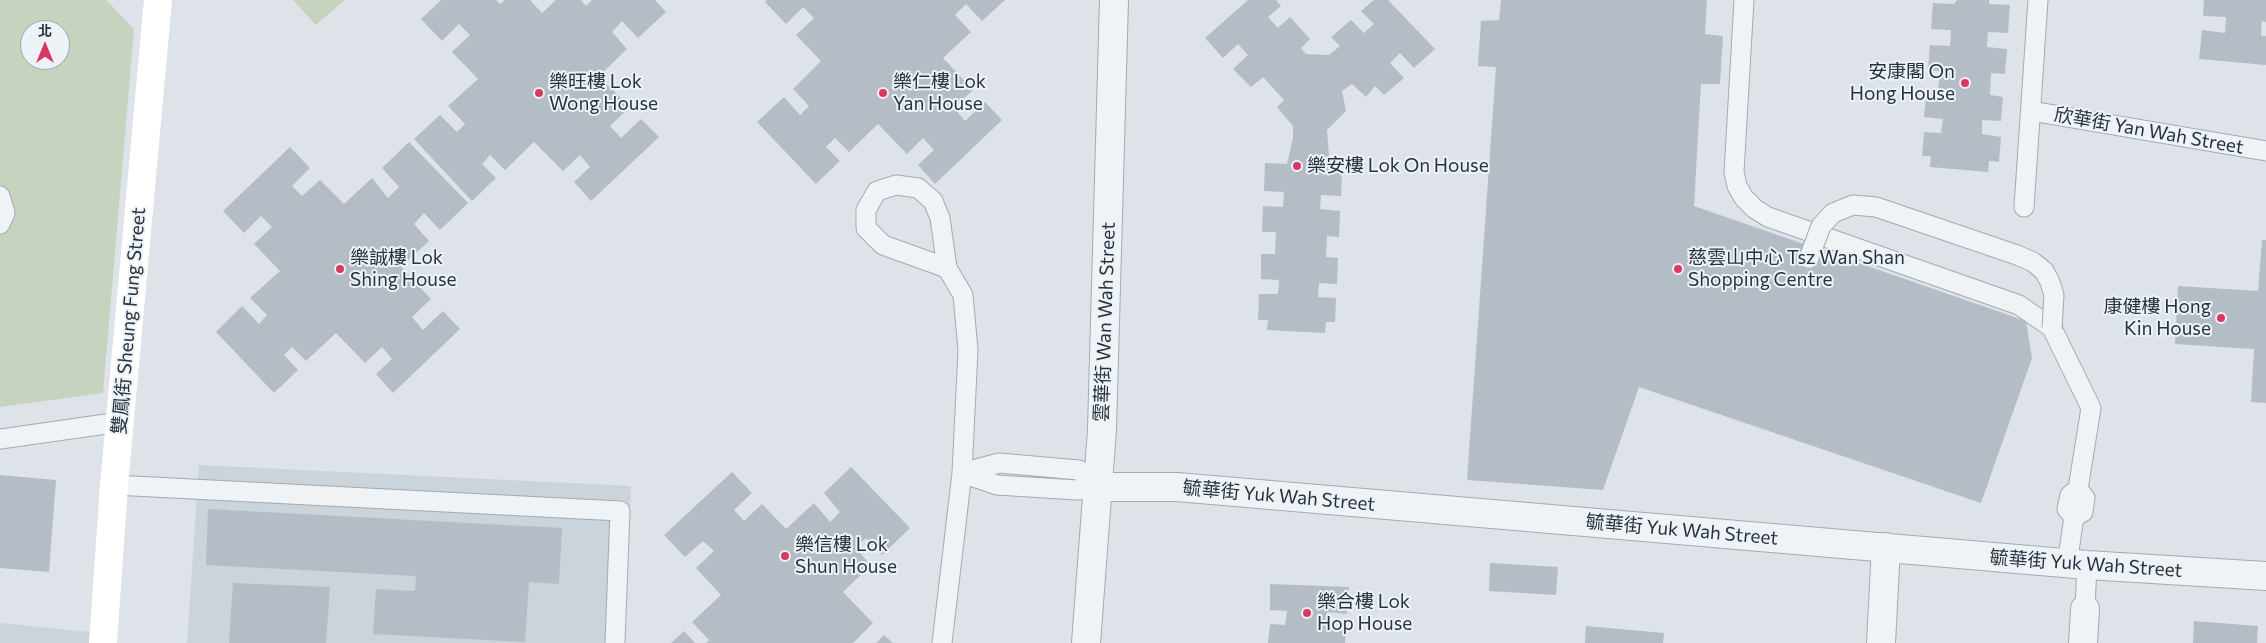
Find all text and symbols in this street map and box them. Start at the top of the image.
north arrow [20,20,70,70]
text: 北 [38,22,52,39]
place label: 安康閣 On Hong House [1850,61,1955,105]
place label: 樂旺樓 Lok Wong House [549,71,658,115]
place label: 樂仁樓 Lok Yan House [893,71,986,115]
marker: 安康閣 On Hong House [1959,77,1971,89]
marker: 樂旺樓 Lok Wong House [533,87,545,99]
marker: 樂仁樓 Lok Yan House [877,87,889,99]
street label: 欣華街 Yan Wah Street [2052,103,2246,159]
place label: 樂安樓 Lok On House [1307,155,1489,177]
marker: 樂安樓 Lok On House [1291,160,1303,172]
street label: 雙鳳街 Sheung Fung Street [108,206,150,436]
street label: 雲華街 Wan Wah Street [1090,222,1120,422]
place label: 樂誠樓 Lok Shing House [350,247,457,291]
place label: 慈雲山中心 Tsz Wan Shan Shopping Centre [1688,247,1905,291]
marker: 樂誠樓 Lok Shing House [334,263,346,275]
marker: 慈雲山中心 Tsz Wan Shan Shopping Centre [1672,263,1684,275]
place label: 康健樓 Hong Kin House [2104,296,2211,340]
marker: 康健樓 Hong Kin House [2215,312,2227,324]
street label: 毓華街 Yuk Wah Street [1182,476,1376,516]
street label: 毓華街 Yuk Wah Street [1585,510,1779,550]
place label: 樂信樓 Lok Shun House [795,534,897,578]
street label: 毓華街 Yuk Wah Street [1989,546,2183,582]
marker: 樂信樓 Lok Shun House [779,550,791,562]
place label: 樂合樓 Lok Hop House [1317,591,1412,635]
marker: 樂合樓 Lok Hop House [1301,607,1313,619]

